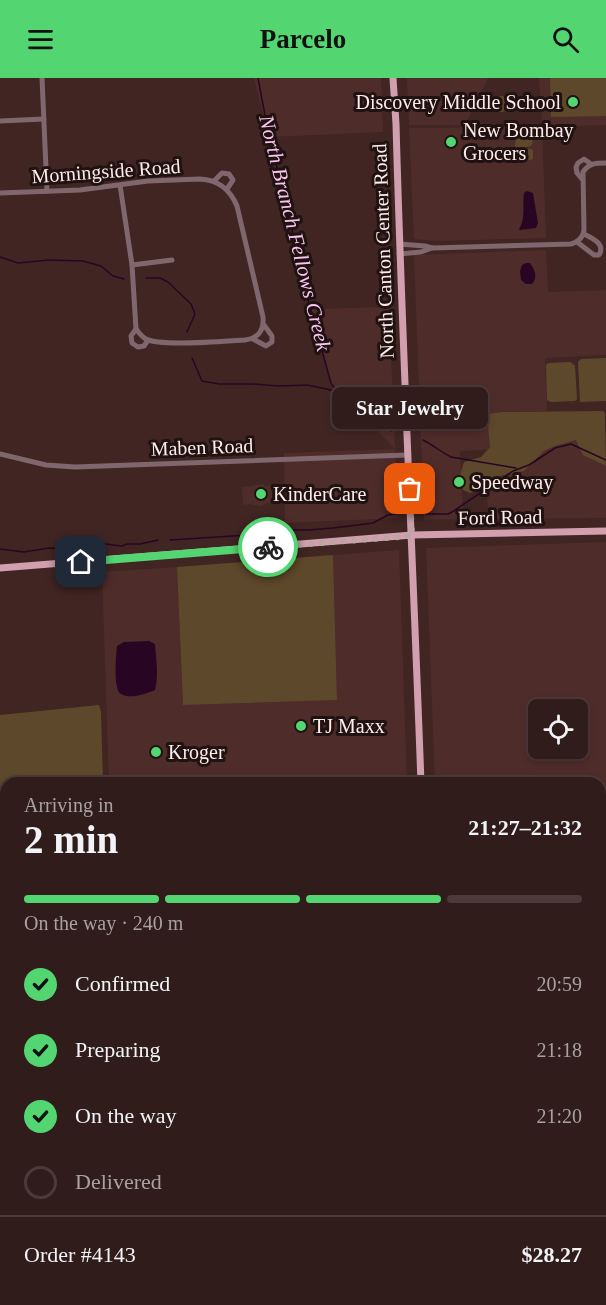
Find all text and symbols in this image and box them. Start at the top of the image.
icon: menu [24,23,57,56]
icon: search [549,23,582,56]
text: Parcelo [260,24,346,54]
place label: Discovery Middle School [355,91,561,114]
marker: Discovery Middle School [566,95,580,109]
water label: North Branch Fellows Creek [254,112,336,354]
place label: New Bombay Grocers [463,119,574,164]
marker: New Bombay Grocers [444,135,458,149]
street label: North Canton Center Road [368,143,398,359]
street label: Morningside Road [31,155,181,188]
callout: Star Jewelry [332,387,488,429]
text: Star Jewelry [356,397,464,419]
street label: Maben Road [150,434,254,460]
pin [384,463,435,514]
place label: Speedway [471,471,553,494]
icon: bag [393,472,426,505]
marker: Speedway [452,475,466,489]
place label: KinderCare [273,483,366,505]
marker: KinderCare [254,487,268,501]
street label: Ford Road [457,505,543,529]
courier [238,517,298,577]
icon: bike [252,531,285,564]
pin [55,536,106,587]
icon: home [64,545,97,578]
map controls [528,699,588,759]
button: locate [528,699,588,759]
place label: TJ Maxx [313,715,385,737]
marker: TJ Maxx [294,719,308,733]
place label: Kroger [168,741,225,764]
marker: Kroger [149,745,163,759]
text: Arriving in [24,794,113,816]
text: 21:27–21:32 [468,815,582,840]
text: 2 min [24,818,118,861]
text: On the way · 240 m [24,912,183,934]
icon: check [24,968,57,1001]
text: Confirmed [75,971,170,996]
text: 20:59 [536,973,582,995]
icon: check [24,1034,57,1067]
text: Preparing [75,1037,161,1062]
text: 21:18 [536,1039,582,1061]
icon: check [24,1100,57,1133]
text: On the way [75,1103,176,1128]
text: 21:20 [536,1105,582,1127]
text: Delivered [75,1169,162,1194]
text: Order #4143 [24,1242,136,1267]
text: $28.27 [522,1242,582,1267]

